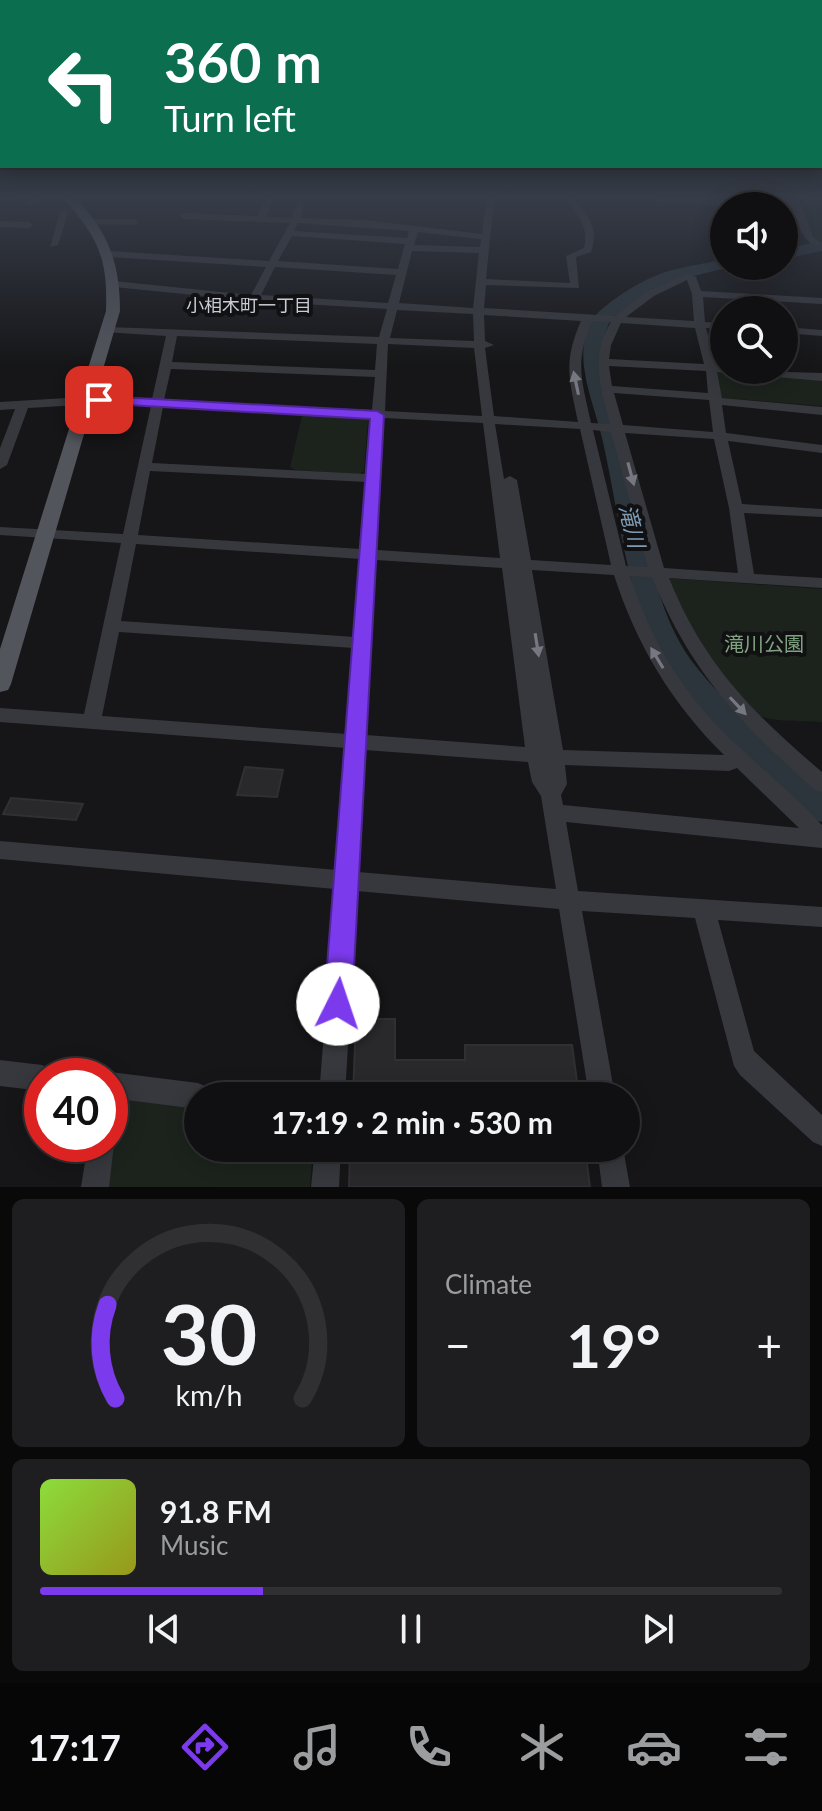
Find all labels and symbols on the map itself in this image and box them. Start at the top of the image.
district label: 小相木町一丁目 [186,294,312,316]
pin [65,366,133,434]
one-way arrow [569,370,582,395]
one-way arrow [625,461,637,486]
water label: 滝川 [614,501,651,552]
park label: 滝川公園 [724,631,804,655]
one-way arrow [531,633,543,658]
one-way arrow [650,647,664,669]
one-way arrow [729,697,747,716]
position arrow [296,962,380,1046]
speed limit sign: 40 [24,1058,128,1162]

